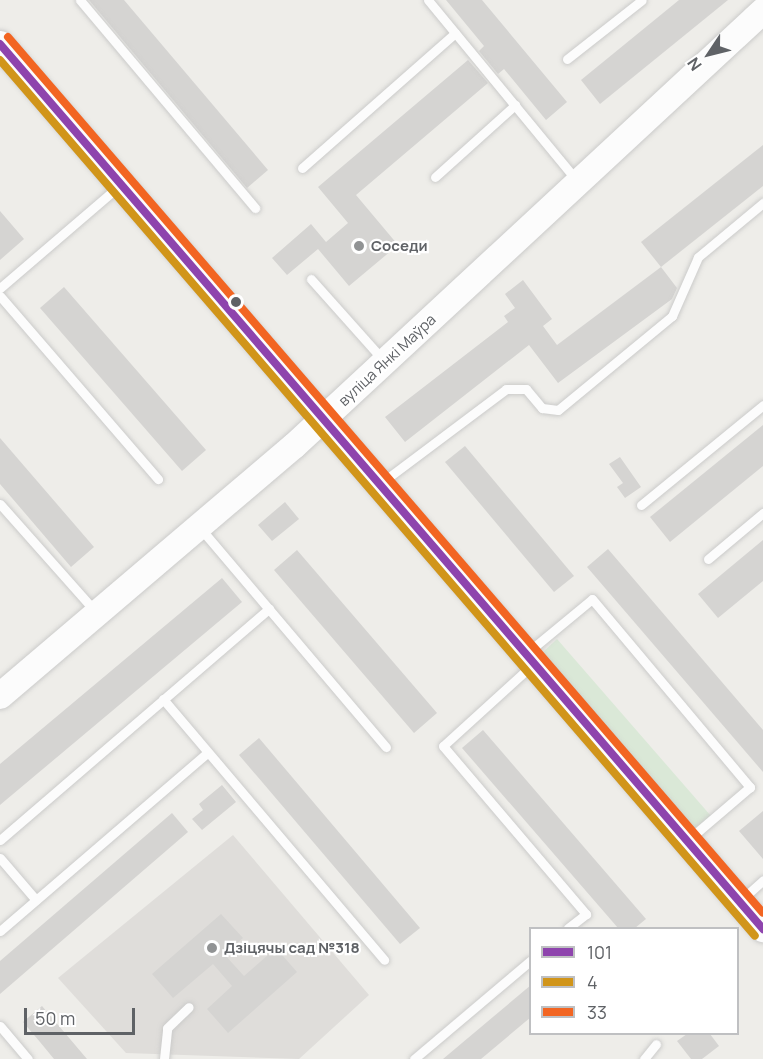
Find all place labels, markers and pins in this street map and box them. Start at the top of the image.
place label: Соседи [371,237,428,255]
marker: Соседи [352,239,366,253]
unlabelled marker [230,296,242,308]
place label: Дзіцячы сад №318 [224,939,360,957]
marker: Дзіцячы сад №318 [205,941,219,955]

